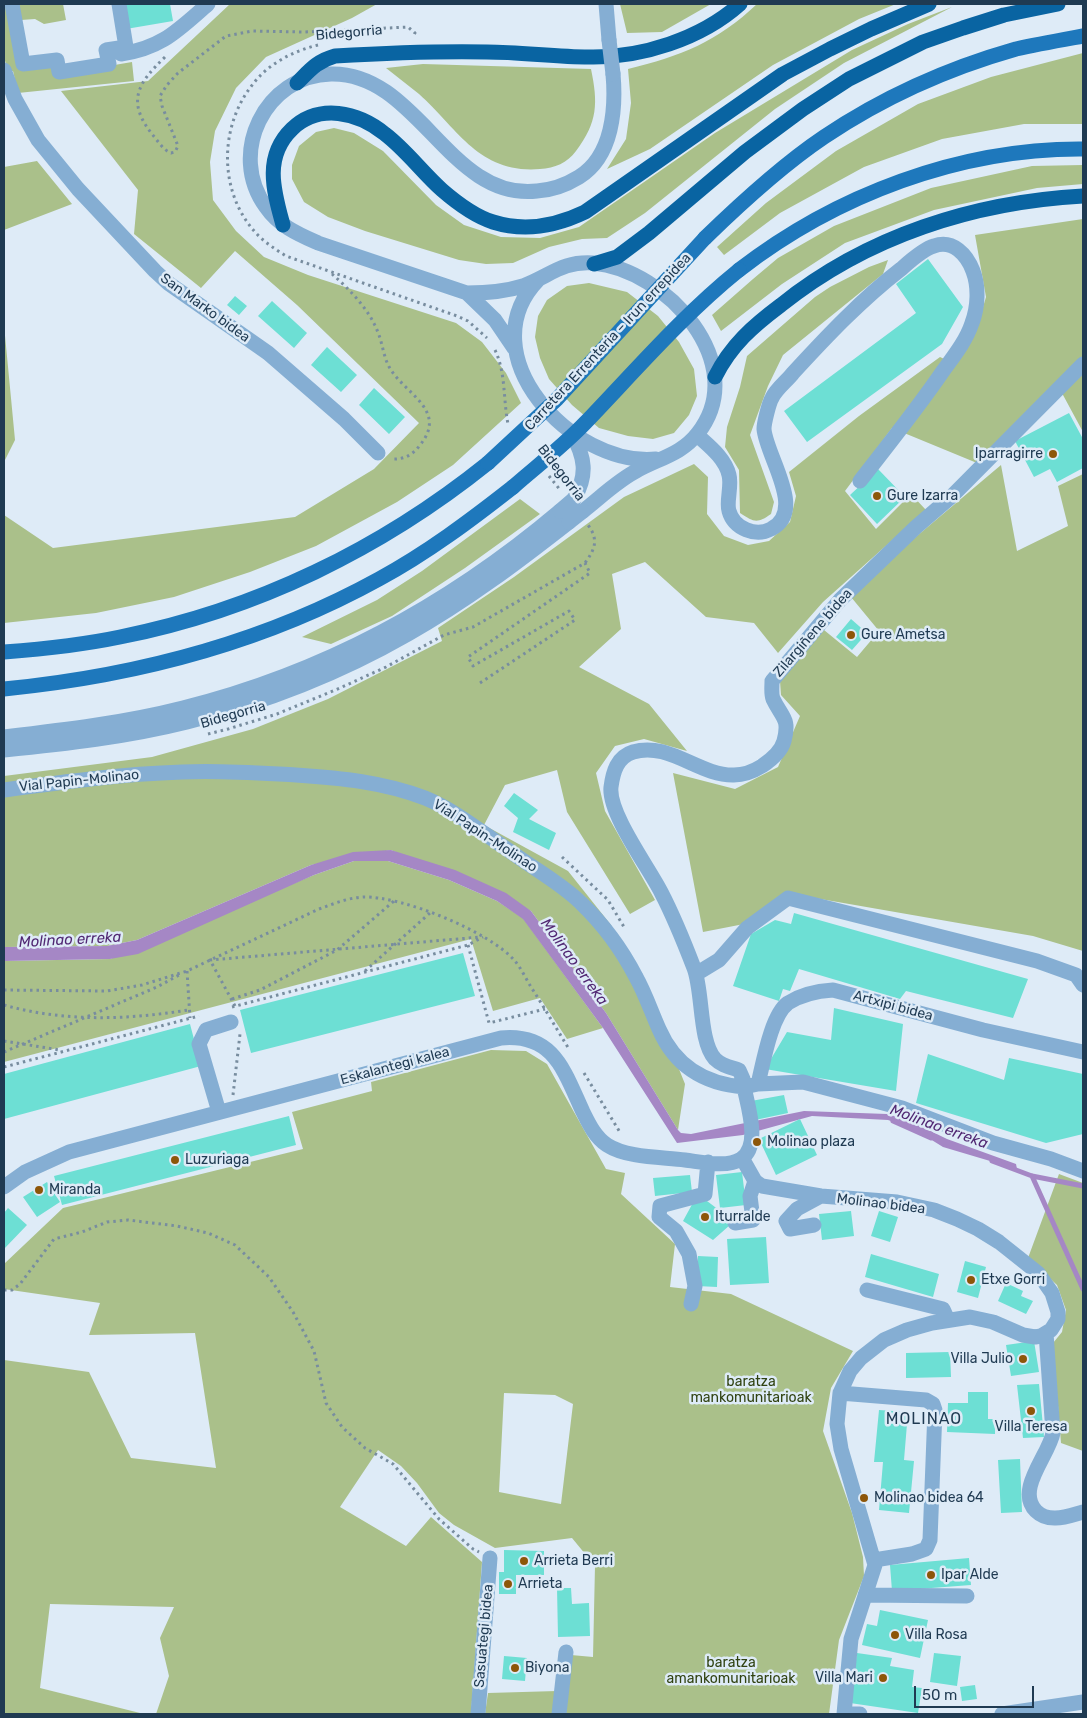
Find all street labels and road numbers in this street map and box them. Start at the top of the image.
street label: Bidegorria [315,22,383,44]
street label: Carretera Errenteria – Irun errepidea [521,250,695,434]
street label: San Marko bidea [157,270,253,346]
street label: Bidegorria [534,441,588,505]
street label: Zilargiñene bidea [770,585,856,681]
street label: Bidegorria [198,698,268,732]
street label: Vial Papin-Molinao [18,766,140,796]
street label: Vial Papin-Molinao [430,796,540,876]
street label: Artxipi bidea [851,987,935,1025]
street label: Eskalantegi kalea [339,1043,451,1089]
street label: Molinao bidea [836,1190,926,1218]
street label: Sasuategi bidea [471,1584,497,1688]

